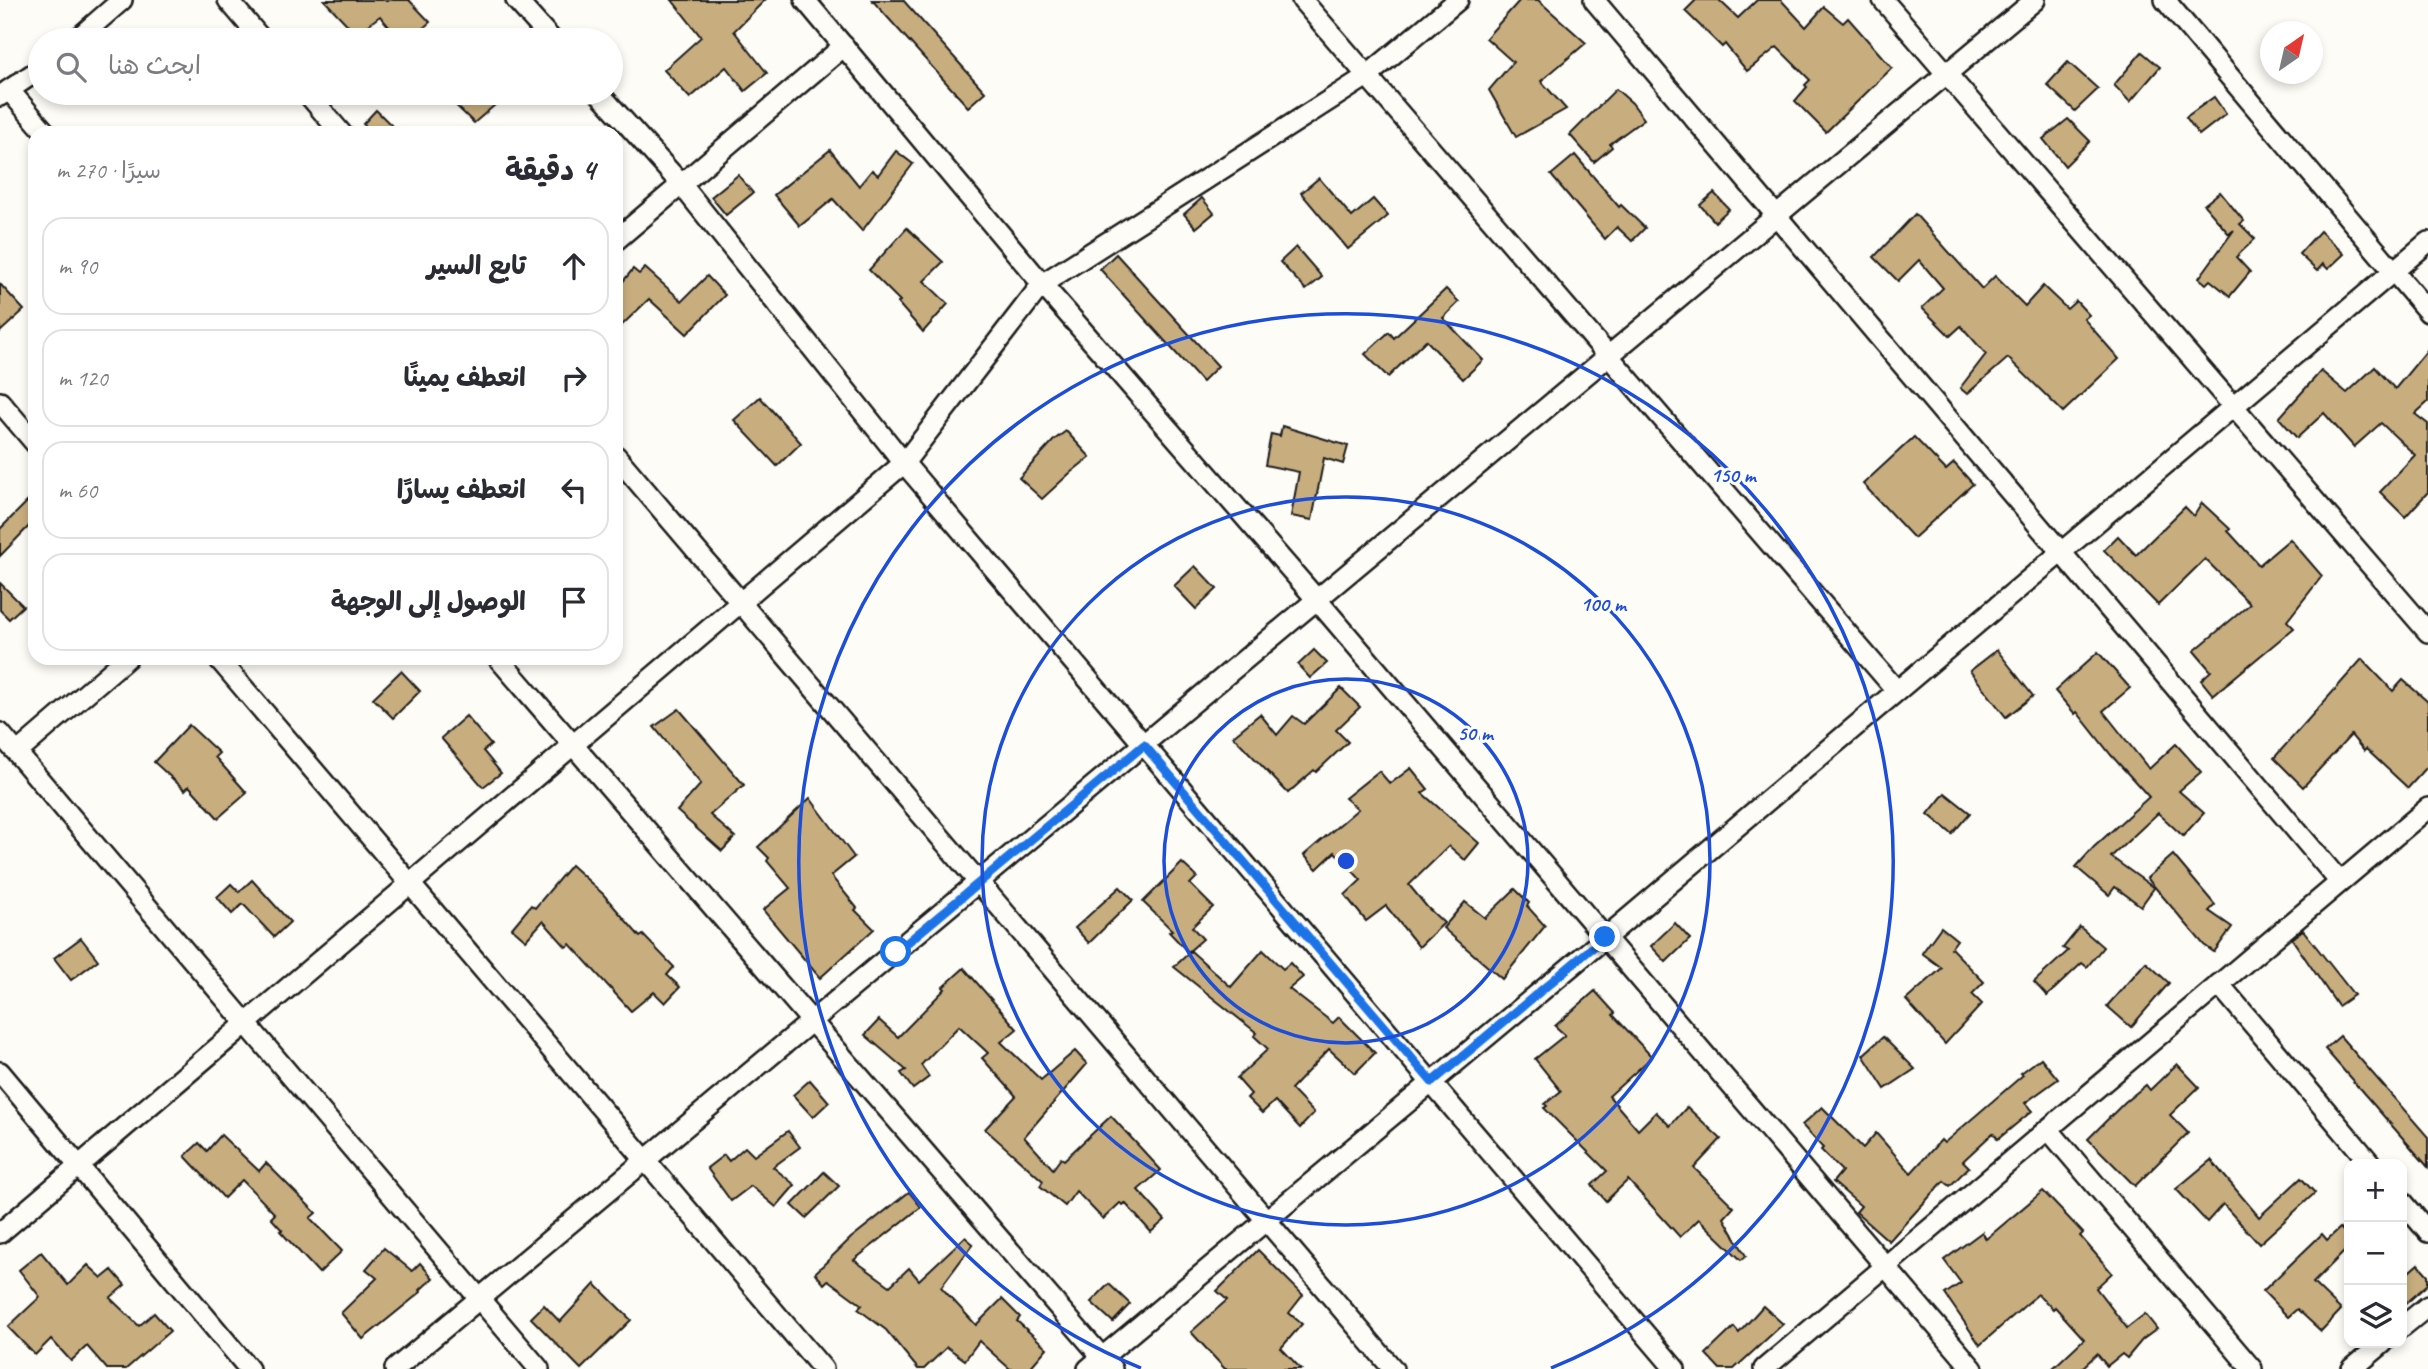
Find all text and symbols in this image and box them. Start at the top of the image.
north arrow [2260,21,2323,84]
search box [28,28,623,105]
icon: search [52,48,90,86]
text: ابحث هنا [108,49,201,82]
text: 4 دقيقة [505,151,595,189]
text: سيرًا · 270 m [56,156,161,185]
icon: ahead [555,247,593,285]
text: تابع السير [427,249,526,282]
text: 90 m [58,252,97,281]
icon: right [555,359,593,397]
text: انعطف يمينًا [404,361,526,394]
text: 120 m [58,364,108,393]
text: 150 m [1710,462,1758,488]
icon: left [555,471,593,509]
text: انعطف يسارًا [397,473,526,506]
text: 60 m [58,476,97,505]
icon: arrive [555,583,593,621]
text: الوصول إلى الوجهة [331,585,526,618]
text: 100 m [1580,591,1628,617]
text: 50 m [1457,720,1495,746]
centre of rings [1334,849,1358,873]
route end [1589,921,1620,952]
route start [880,936,911,967]
map controls [2344,1159,2407,1348]
button: + [2344,1159,2407,1222]
button: − [2344,1222,2407,1285]
button: layers [2344,1285,2407,1348]

